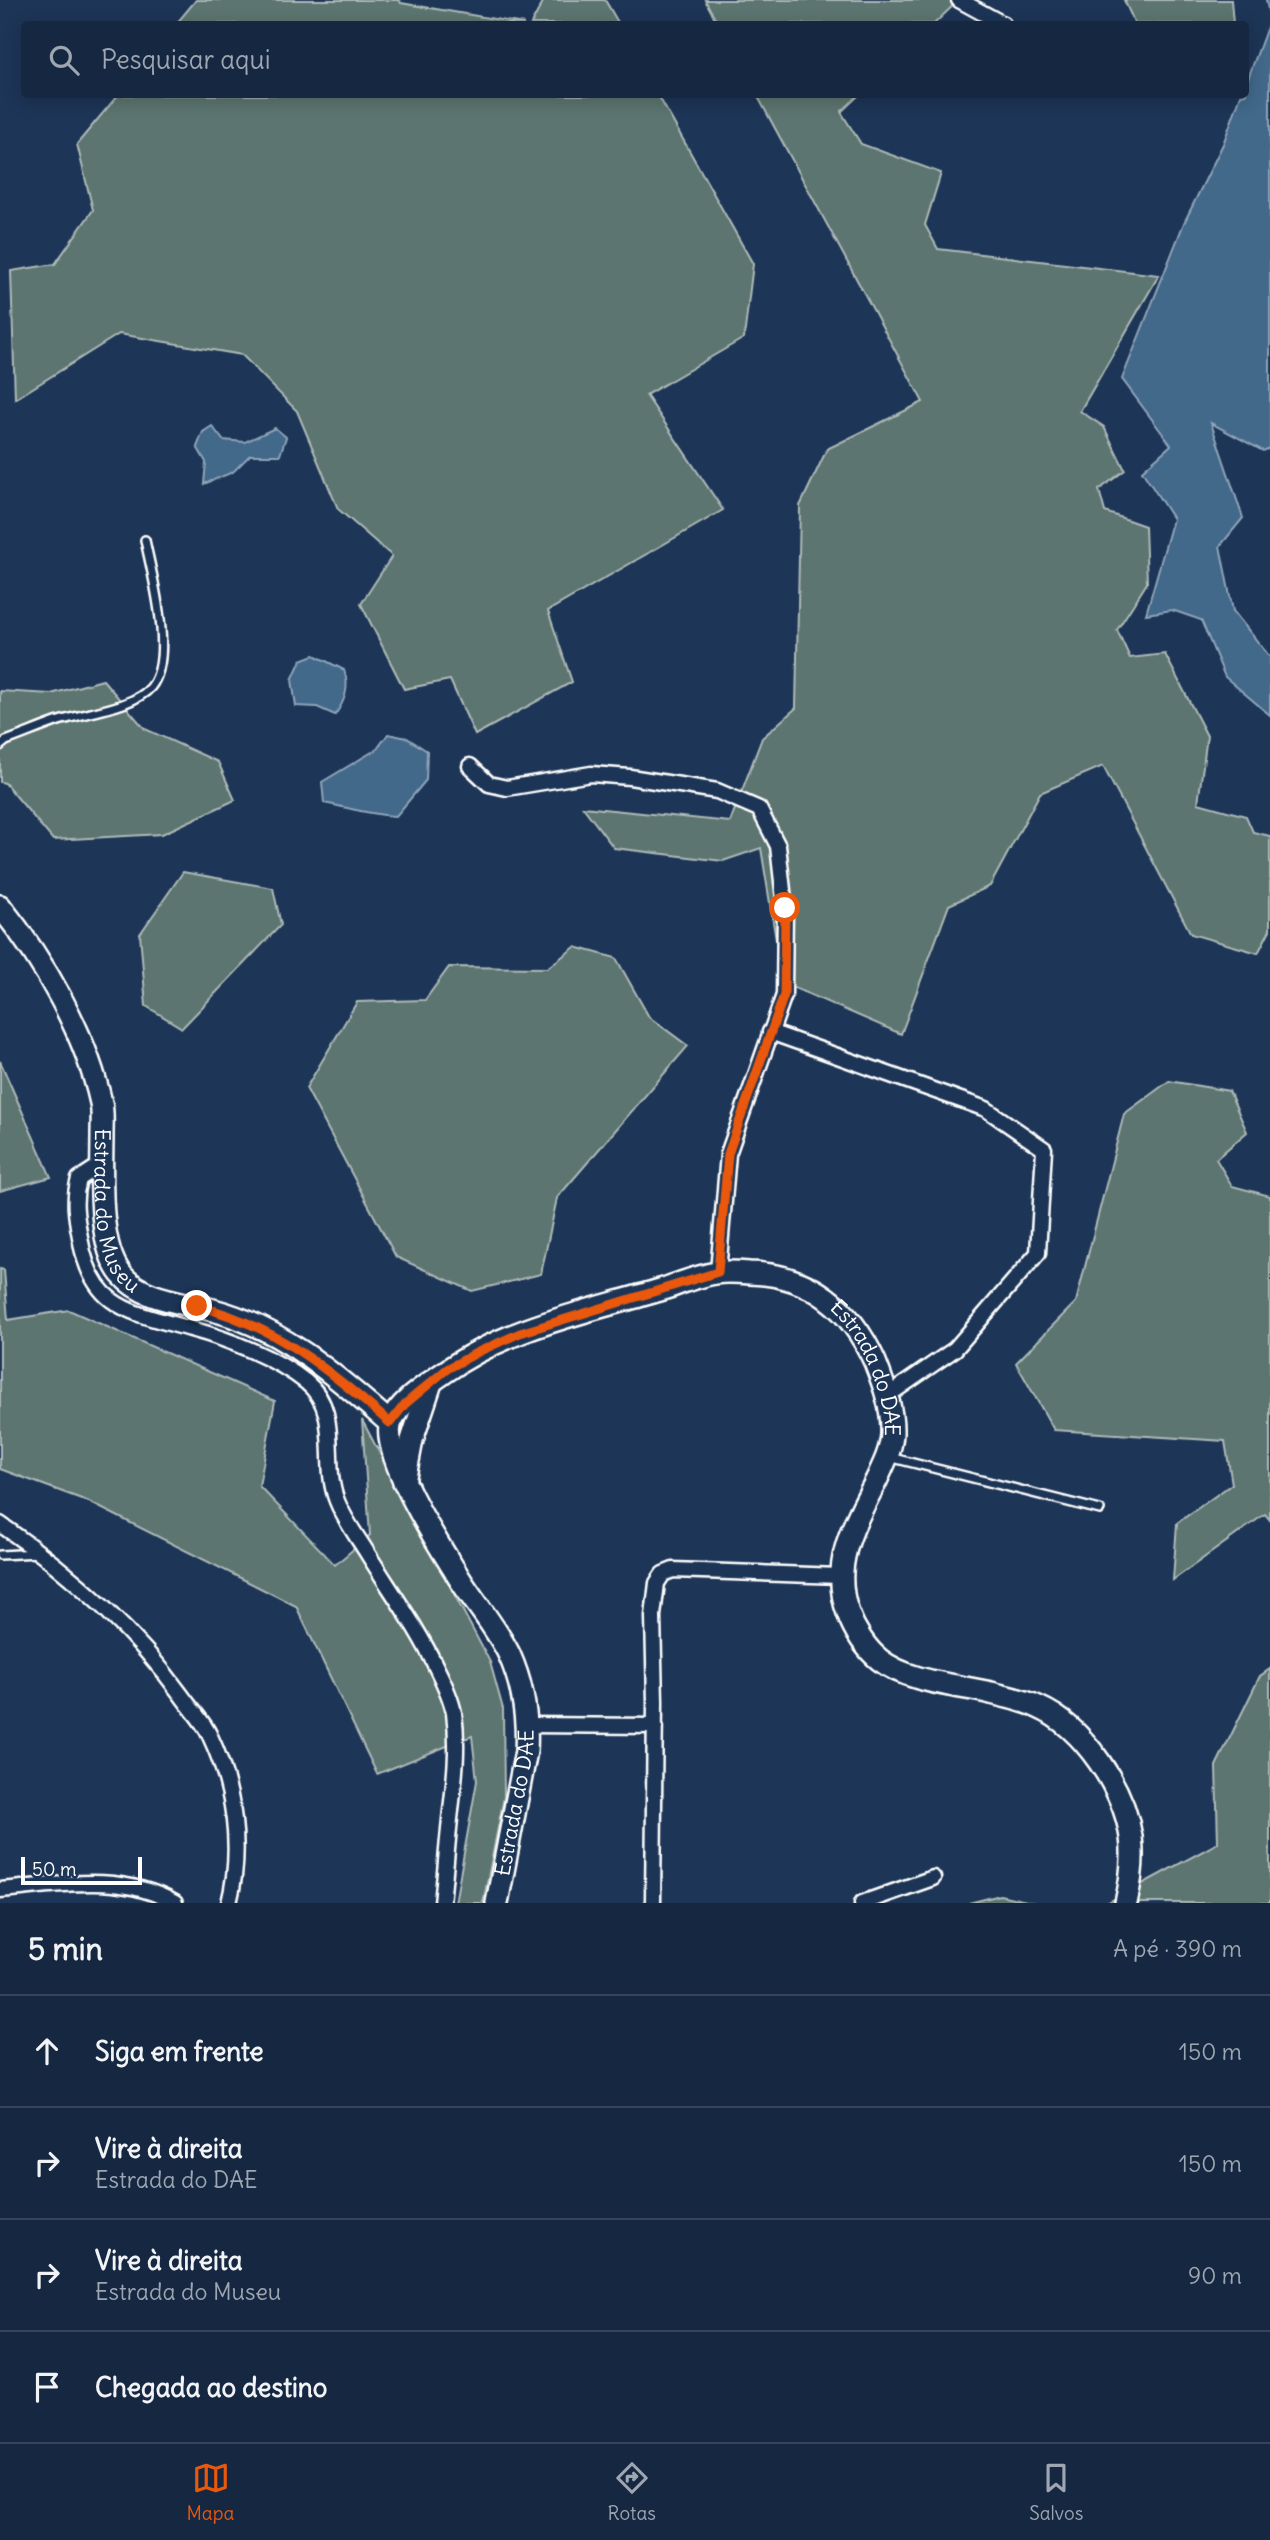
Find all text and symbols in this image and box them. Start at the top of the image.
search box [21,21,1249,98]
icon: search [45,41,83,79]
text: Pesquisar aqui [101,43,270,76]
route start [769,892,800,923]
street label: Estrada do Museu [89,1129,145,1299]
route end [181,1290,212,1321]
street label: Estrada do DAE [825,1294,906,1436]
street label: Estrada do DAE [488,1729,539,1878]
scale bar [21,1854,142,1886]
text: 50 m [32,1857,77,1881]
text: 5 min [28,1930,103,1968]
text: A pé · 390 m [1113,1934,1242,1963]
icon: ahead [28,2032,66,2070]
text: Siga em frente [95,2035,263,2068]
text: 150 m [1179,2037,1242,2066]
text: Vire à direita [95,2132,243,2165]
icon: right [28,2144,66,2182]
text: 150 m [1179,2149,1242,2178]
text: Estrada do DAE [95,2165,258,2194]
text: Vire à direita [95,2244,243,2277]
icon: right [28,2256,66,2294]
text: 90 m [1188,2261,1242,2290]
text: Estrada do Museu [95,2277,281,2306]
icon: arrive [28,2368,66,2406]
text: Chegada ao destino [95,2371,327,2404]
tab: Mapa [187,2459,234,2525]
tab: Rotas [608,2459,656,2525]
tab: Salvos [1029,2459,1083,2525]

